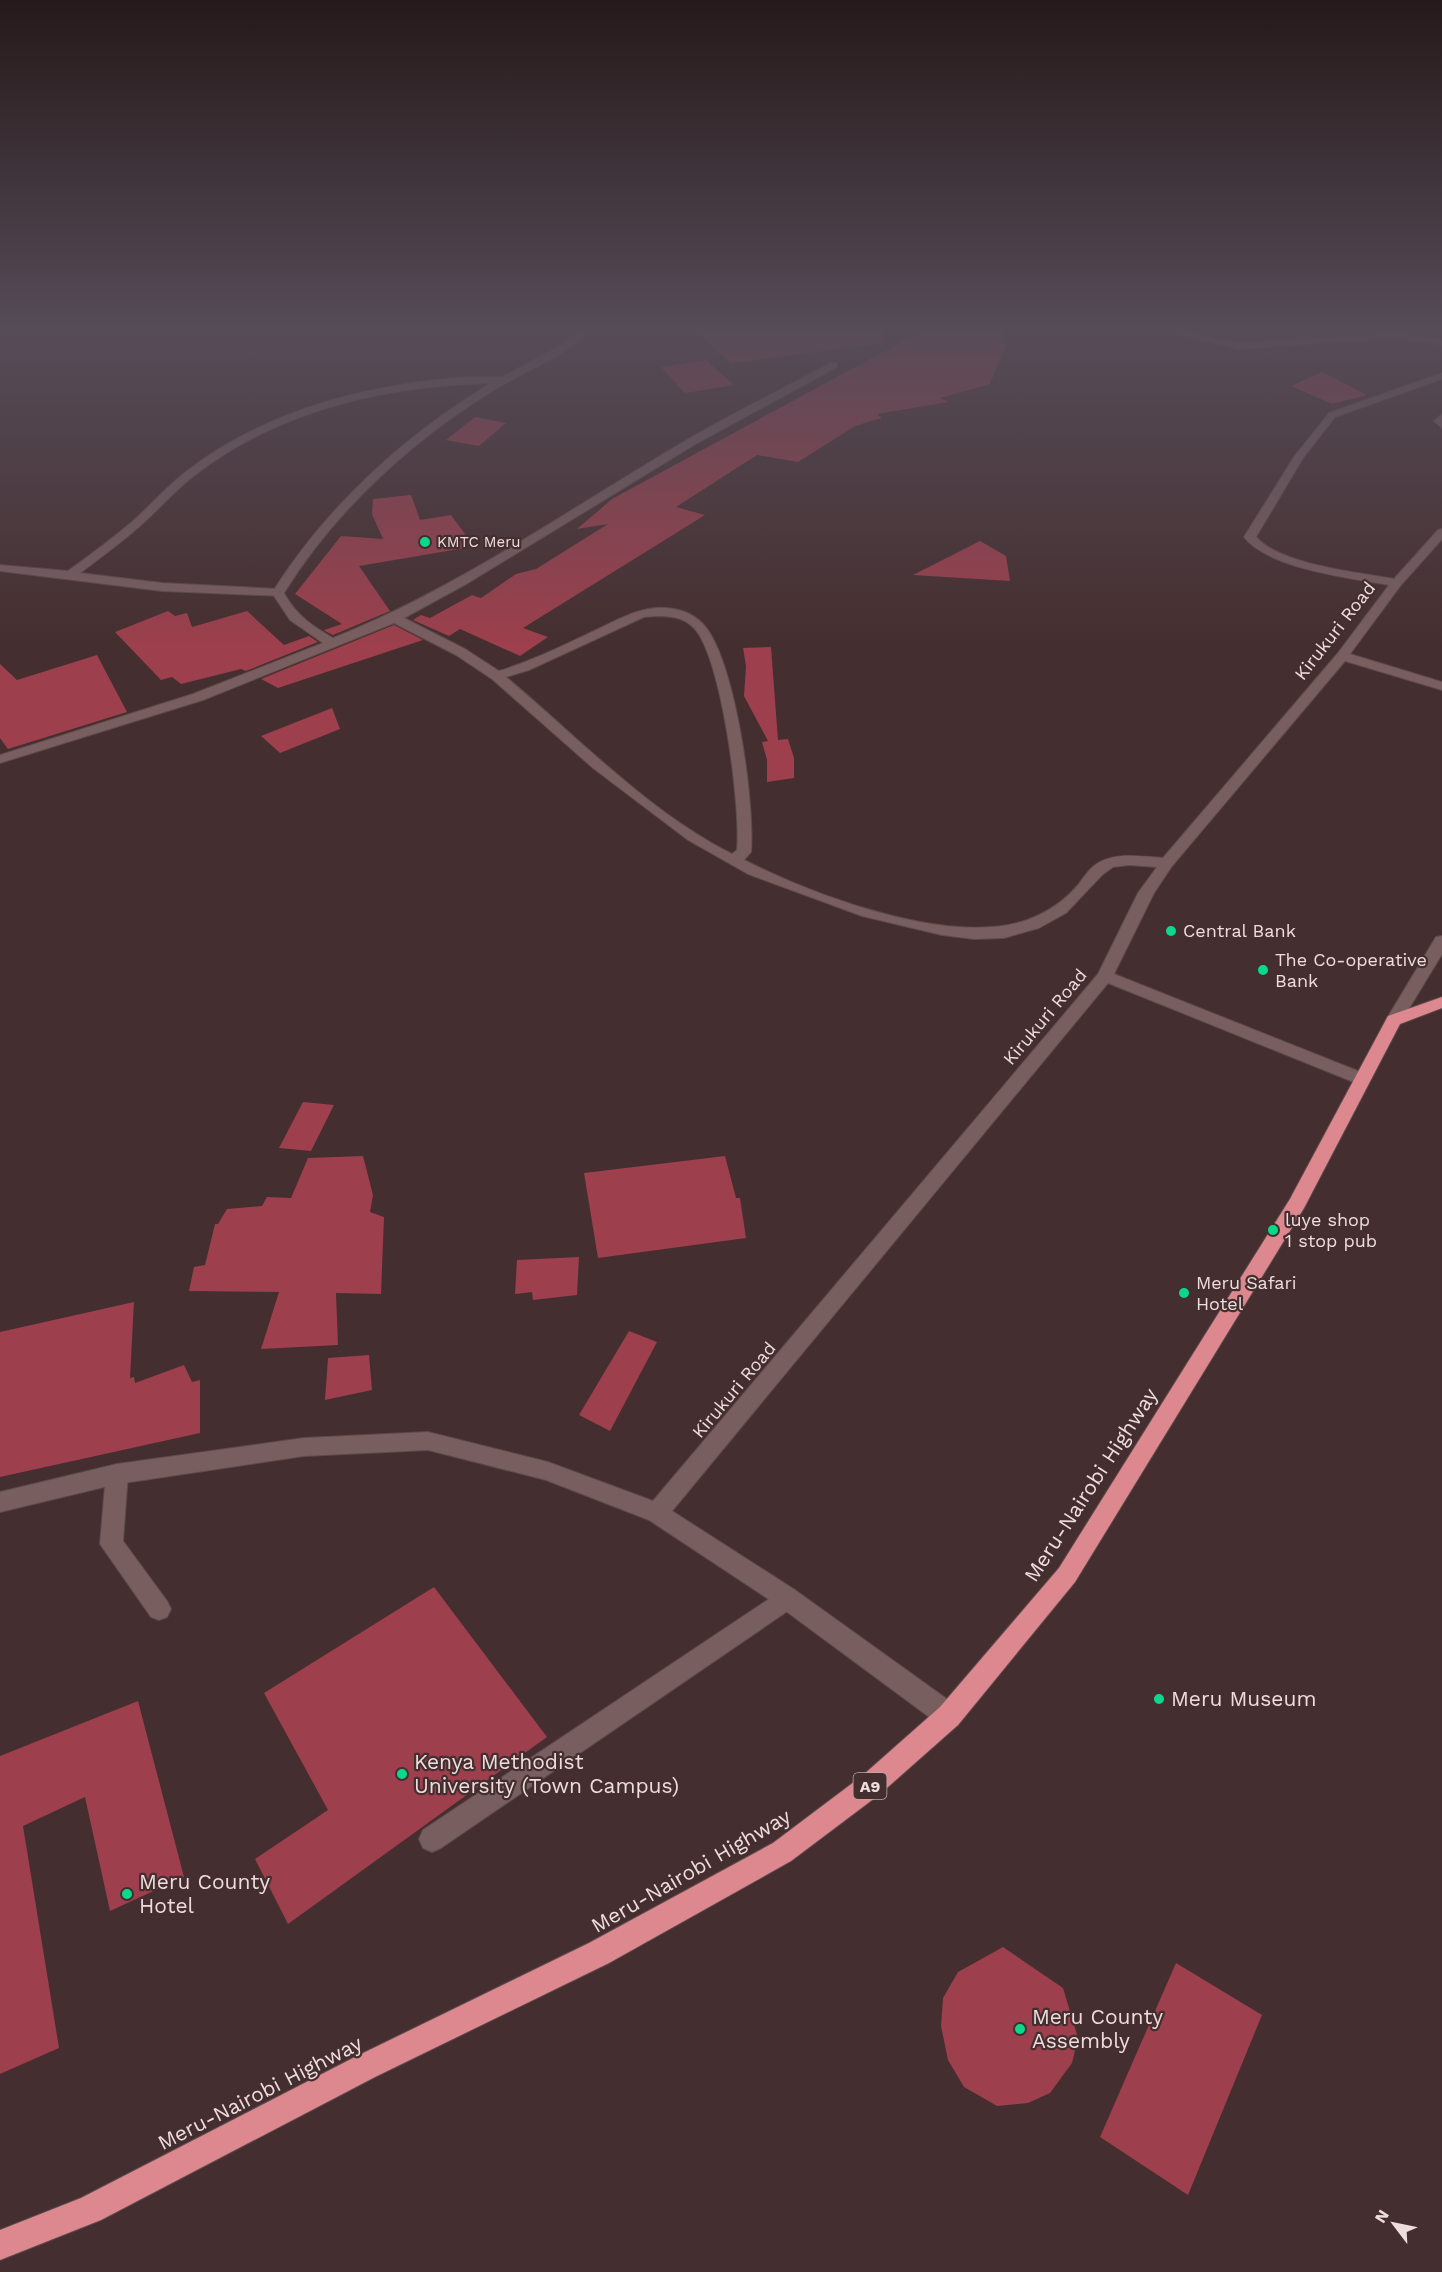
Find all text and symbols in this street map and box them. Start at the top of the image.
place label: KMTC Meru [437,533,521,551]
marker: KMTC Meru [418,535,432,549]
street label: Kirukuri Road [1290,578,1379,684]
place label: Central Bank [1183,920,1296,941]
marker: Central Bank [1164,924,1178,938]
place label: The Co-operative Bank [1275,949,1427,991]
marker: The Co-operative Bank [1256,963,1270,977]
street label: Kirukuri Road [998,965,1091,1069]
place label: luye shop 1 stop pub [1285,1209,1377,1251]
marker: luye shop 1 stop pub [1266,1223,1280,1237]
place label: Meru Safari Hotel [1196,1272,1297,1314]
marker: Meru Safari Hotel [1177,1286,1191,1300]
street label: Kirukuri Road [687,1338,780,1442]
street label: Meru-Nairobi Highway [1019,1383,1163,1586]
place label: Meru Museum [1171,1686,1316,1711]
marker: Meru Museum [1152,1692,1166,1706]
place label: Kenya Methodist University (Town Campus) [414,1749,679,1798]
marker: Kenya Methodist University (Town Campus) [395,1767,409,1781]
road number: A9 [854,1773,886,1799]
street label: Meru-Nairobi Highway [587,1803,795,1938]
place label: Meru County Hotel [139,1869,270,1918]
marker: Meru County Hotel [120,1887,134,1901]
place label: Meru County Assembly [1032,2004,1163,2053]
marker: Meru County Assembly [1013,2022,1027,2036]
street label: Meru-Nairobi Highway [153,2030,366,2155]
north arrow [1364,2194,1424,2254]
text: N [1371,2206,1393,2226]

